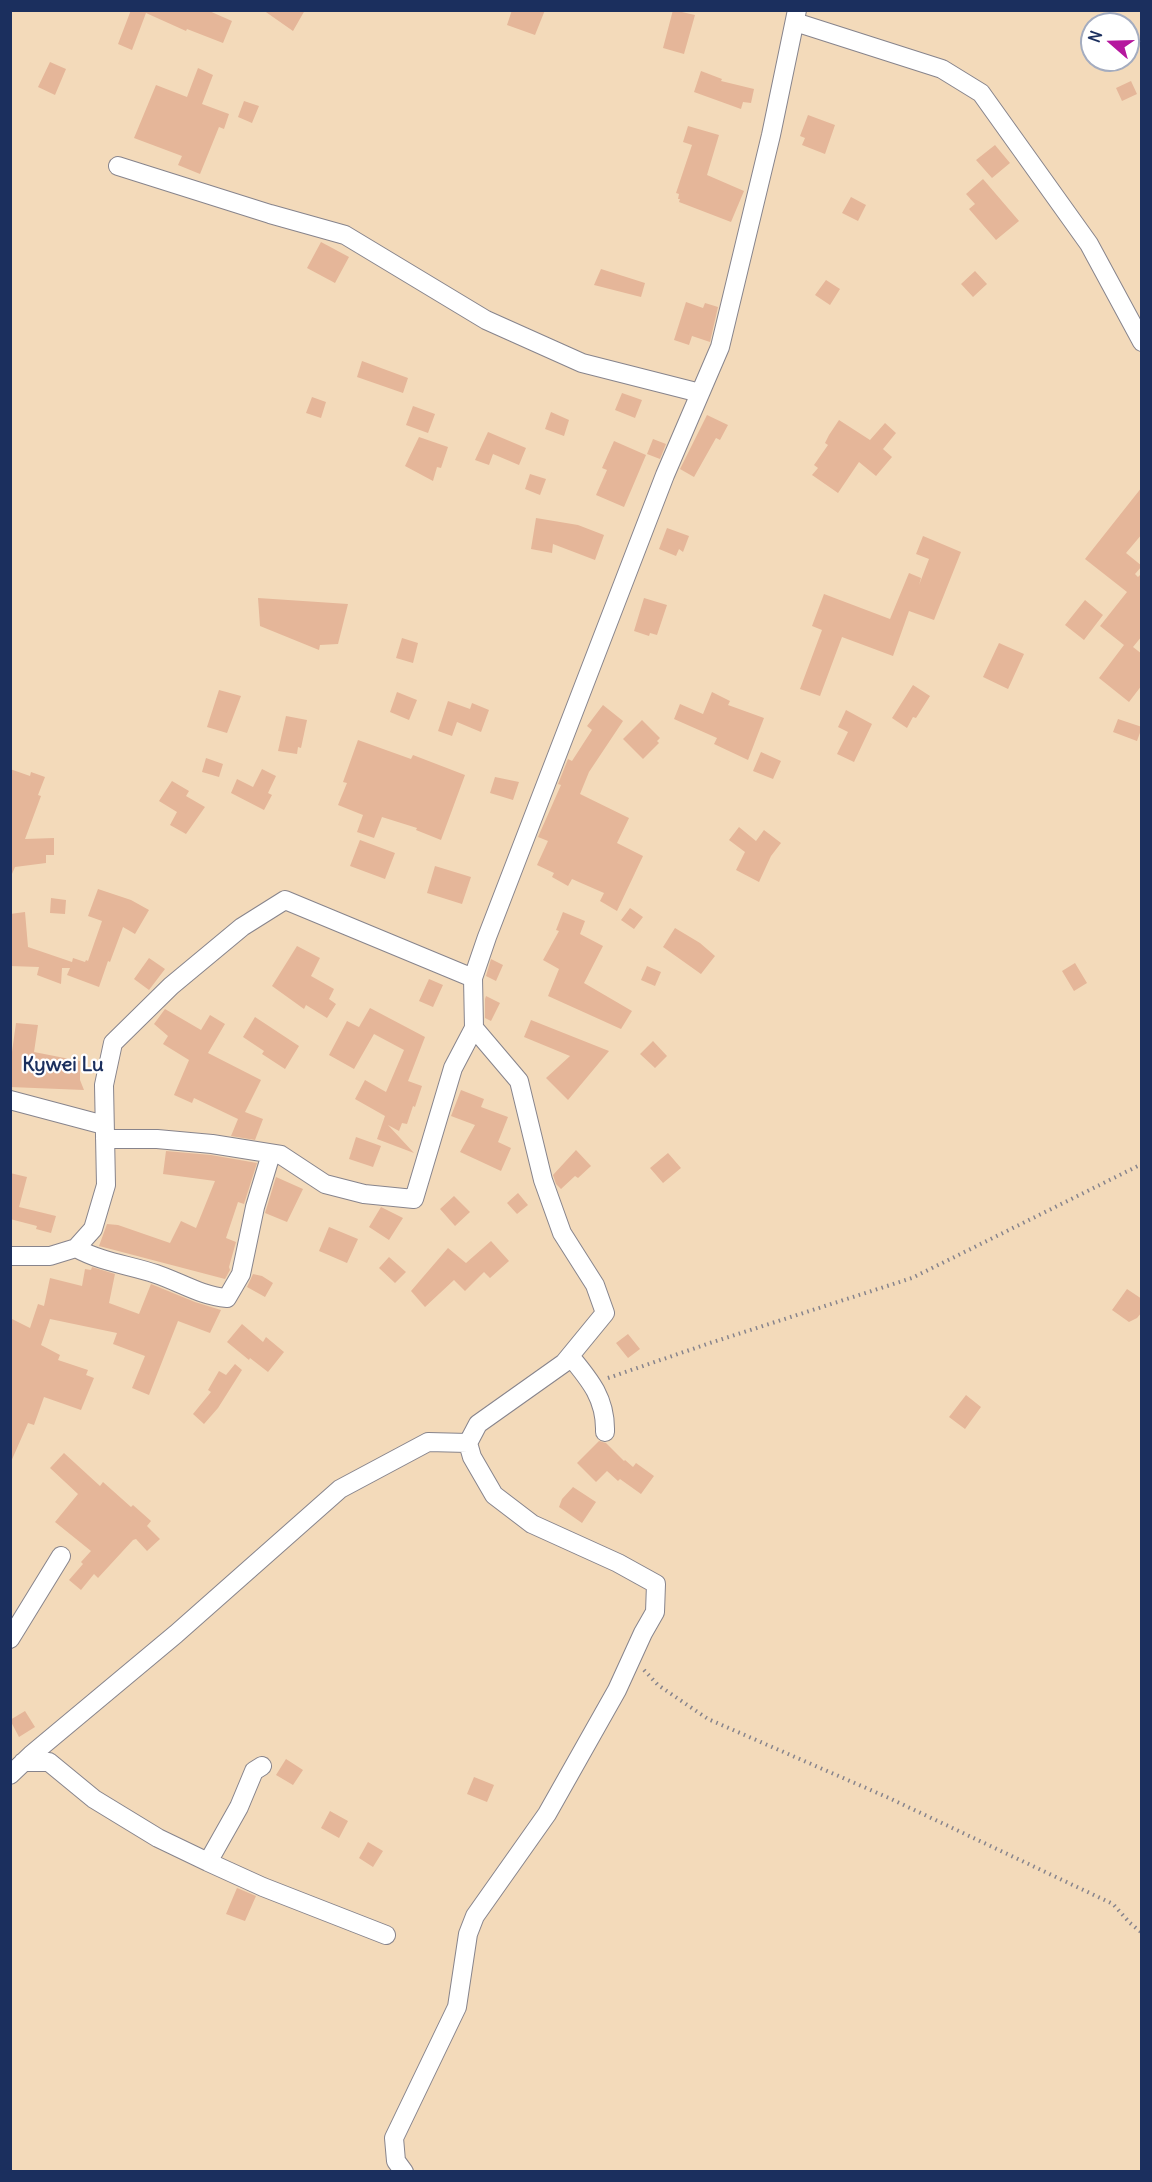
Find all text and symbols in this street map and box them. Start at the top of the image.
north arrow [1080,12,1140,72]
text: N [1084,28,1106,45]
district label: Kywei Lu [22,1053,104,1077]

